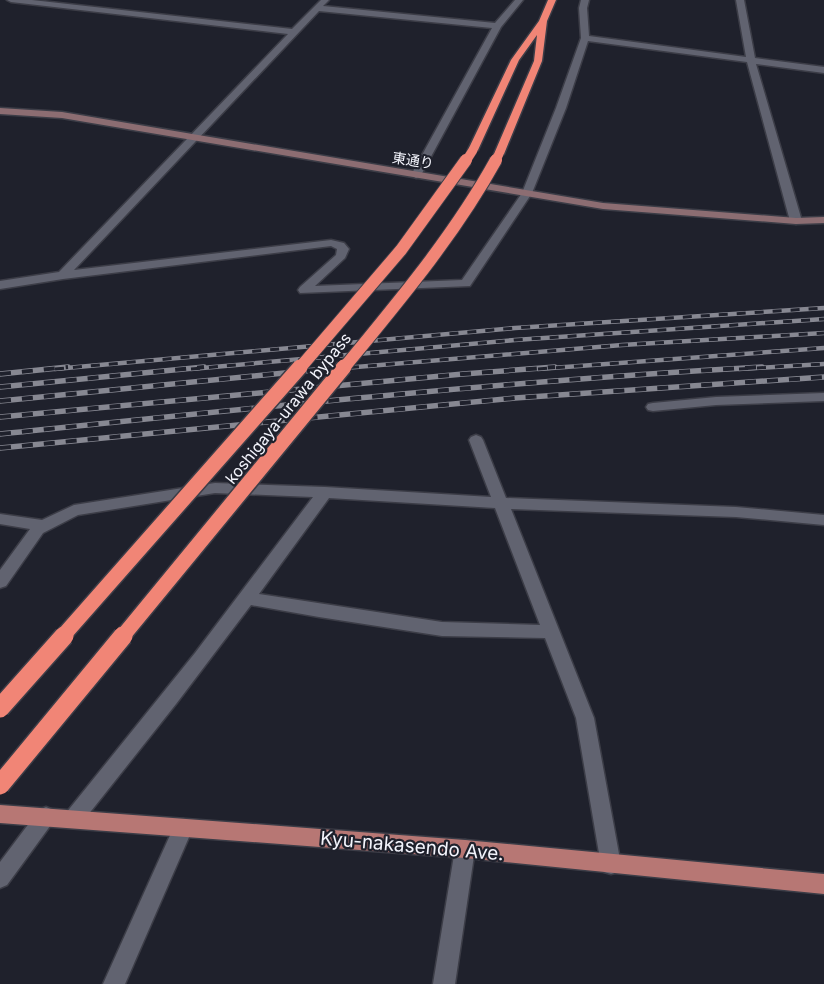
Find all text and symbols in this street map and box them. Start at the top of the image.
street label: 東通り [391,148,435,172]
street label: koshigaya-urawa bypass [221,328,355,488]
street label: Kyu-nakasendo Ave. [319,827,505,865]

